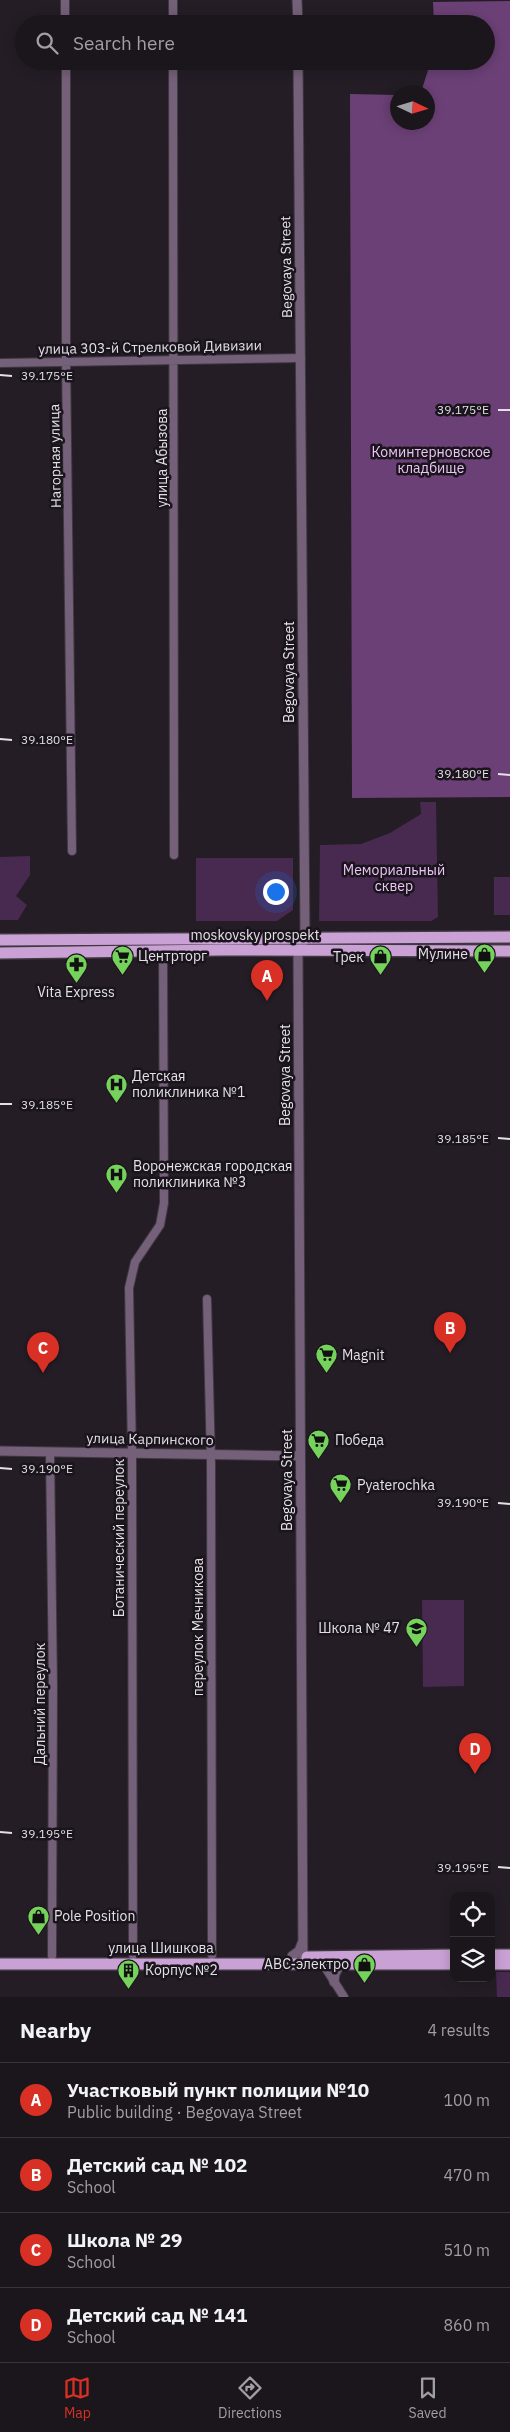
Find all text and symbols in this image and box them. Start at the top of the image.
search box [15,15,495,70]
icon: search [33,29,61,57]
text: Search here [73,31,175,55]
north arrow [390,85,435,130]
street label: Begovaya Street [276,216,296,318]
street label: улица 303-й Стрелковой Дивизии [38,336,262,358]
text: 39.175°E [21,368,73,383]
text: 39.175°E [437,402,489,417]
street label: Нагорная улица [45,403,65,508]
street label: улица Абызова [153,408,171,508]
park label: Коминтерновское кладбище [371,443,491,477]
street label: Begovaya Street [280,621,298,723]
text: 39.180°E [21,732,73,747]
text: 39.180°E [437,766,489,781]
park label: Мемориальный сквер [343,861,445,895]
your location [263,879,289,905]
street label: moskovsky prospekt [191,926,320,944]
shop icon: Мулине [472,942,496,973]
supermarket icon: Центрторг [110,944,134,975]
shop icon: Трек [368,945,392,976]
place label: Мулине [418,945,468,963]
place label: Центрторг [138,947,207,965]
place label: Трек [333,948,364,966]
pharmacy icon: Vita Express [64,952,88,983]
pin: A [251,960,283,1001]
place label: Vita Express [37,983,115,1001]
street label: Begovaya Street [276,1024,294,1126]
place label: Детская поликлиника №1 [132,1067,245,1101]
hospital icon: Детская поликлиника №1 [104,1072,128,1103]
text: 39.185°E [21,1097,73,1112]
text: 39.185°E [437,1131,489,1146]
place label: Воронежская городская поликлиника №3 [133,1157,293,1191]
hospital icon: Воронежская городская поликлиника №3 [105,1162,129,1193]
pin: B [434,1312,466,1353]
pin: C [27,1332,59,1373]
supermarket icon: Magnit [314,1343,338,1374]
place label: Magnit [342,1346,385,1364]
supermarket icon: Победа [307,1428,331,1459]
street label: улица Карпинского [86,1429,214,1449]
street label: Begovaya Street [278,1429,296,1531]
place label: Победа [335,1431,385,1449]
street label: Ботанический переулок [110,1459,128,1617]
text: 39.190°E [21,1461,73,1476]
supermarket icon: Pyaterochka [329,1473,353,1504]
place label: Pyaterochka [357,1476,436,1494]
text: 39.190°E [437,1495,489,1510]
street label: переулок Мечникова [189,1557,207,1696]
school or university icon: Школа № 47 [404,1616,428,1647]
place label: Школа № 47 [318,1619,400,1637]
street label: Дальний переулок [31,1642,49,1765]
pin: D [459,1733,491,1774]
text: 39.195°E [21,1826,73,1841]
text: 39.195°E [437,1860,489,1875]
map controls [450,1892,495,1982]
button: locate [450,1892,495,1937]
shop icon: Pole Position [26,1904,50,1935]
place label: Pole Position [54,1907,135,1925]
button: layers [450,1937,495,1982]
street label: улица Шишкова [108,1939,214,1957]
shop icon: АВС-электро [353,1952,377,1983]
place label: АВС-электро [264,1955,349,1973]
building icon: Корпус №2 [117,1958,141,1989]
place label: Корпус №2 [145,1961,218,1979]
text: Nearby [20,2016,91,2044]
text: 4 results [427,2020,490,2040]
text: Участковый пункт полиции №10 [67,2078,369,2102]
text: A [31,2090,41,2110]
text: 100 m [443,2090,490,2110]
text: Public building · Begovaya Street [67,2102,302,2122]
text: Детский сад № 102 [67,2153,247,2177]
text: B [31,2165,41,2185]
text: 470 m [443,2165,490,2185]
text: School [67,2177,116,2197]
text: Школа № 29 [67,2228,182,2252]
text: C [31,2240,41,2260]
text: 510 m [443,2240,490,2260]
text: School [67,2252,116,2272]
text: Детский сад № 141 [67,2303,247,2327]
text: D [30,2315,42,2335]
text: 860 m [443,2315,490,2335]
text: School [67,2327,116,2347]
tab: Map [63,2374,91,2422]
tab: Directions [218,2374,282,2422]
tab: Saved [409,2374,447,2422]

